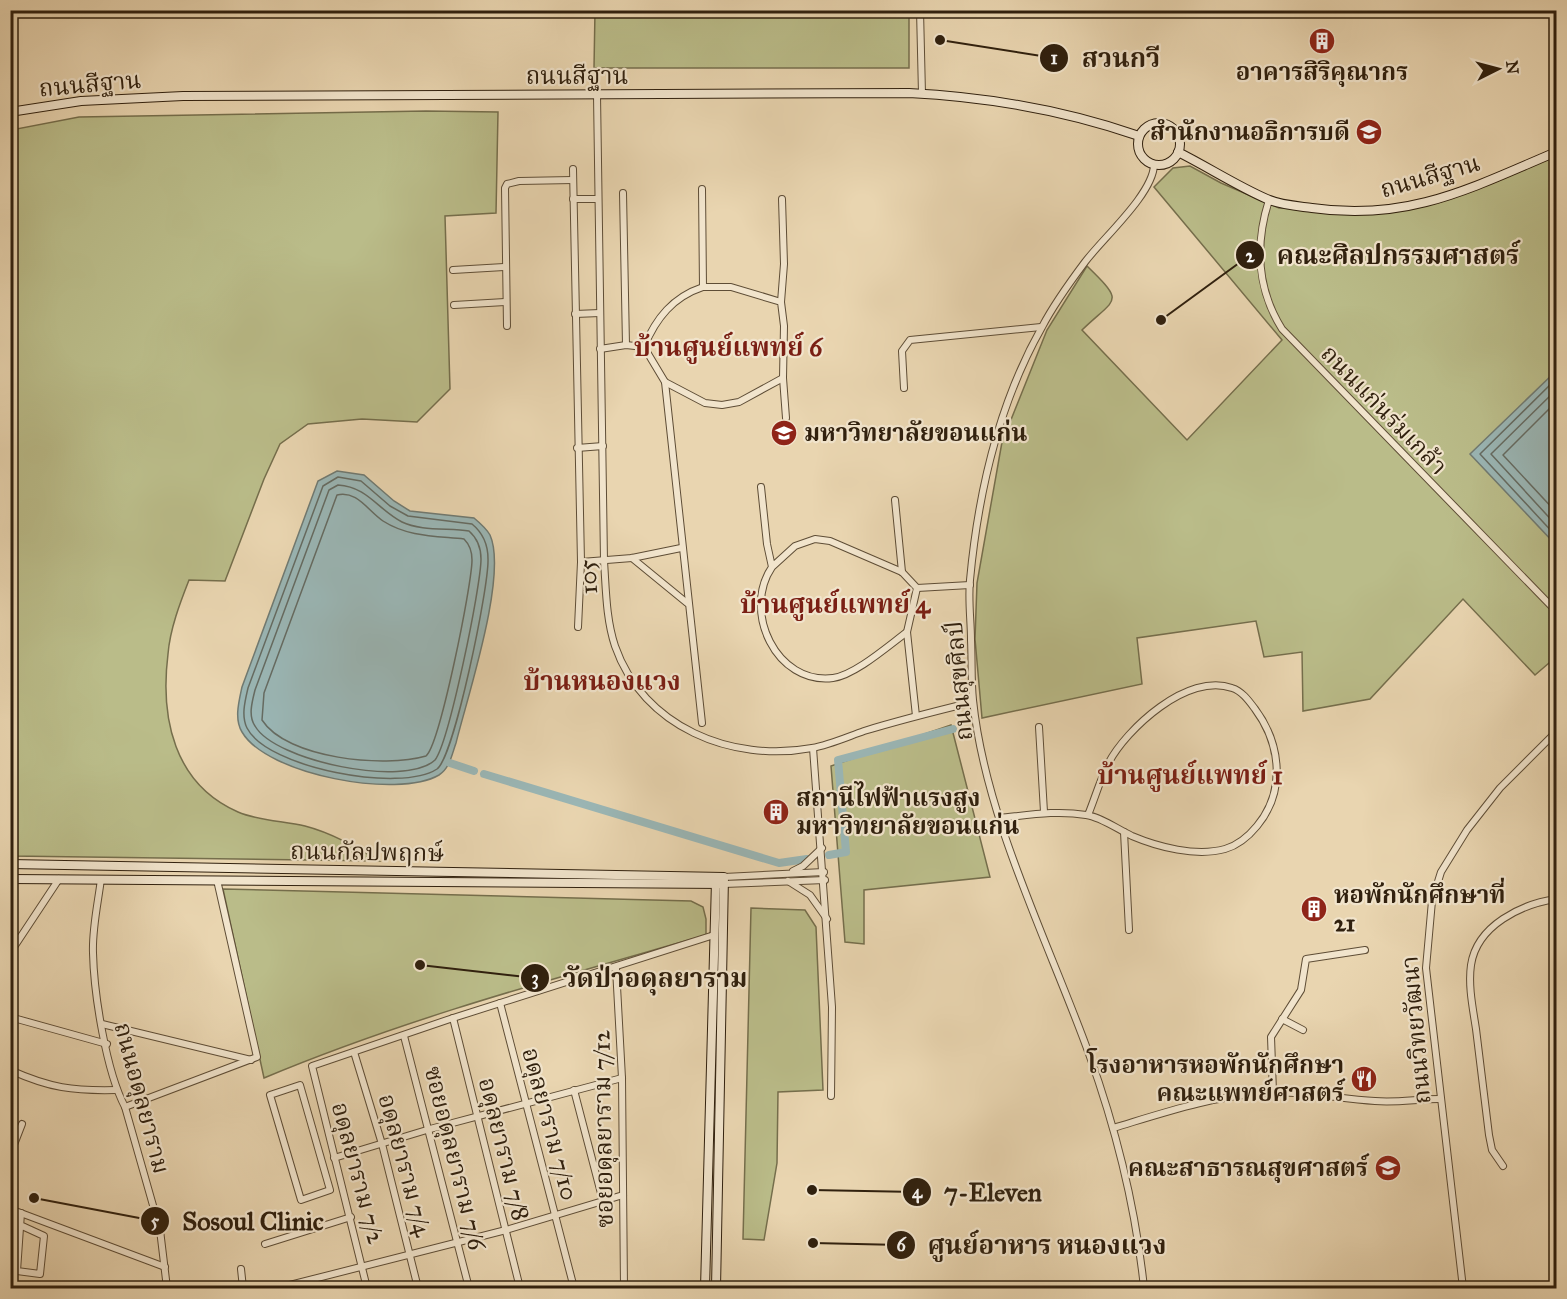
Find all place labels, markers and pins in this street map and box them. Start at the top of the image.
building icon: อาคารสิริคุณากร [1307,26,1337,56]
callout: สวนกวี [1039,36,1172,80]
place label: อาคารสิริคุณากร [1236,57,1408,87]
place label: สำนักงานอธิการบดี [1150,117,1350,147]
school or university icon: สำนักงานอธิการบดี [1354,117,1384,147]
callout: คณะศิลปกรรมศาสตร์ [1235,233,1532,277]
school or university icon: มหาวิทยาลัยขอนแก่น [769,418,799,448]
place label: มหาวิทยาลัยขอนแก่น [804,418,1027,448]
place label: สถานีไฟฟ้าแรงสูง มหาวิทยาลัยขอนแก่น [796,781,1019,841]
building icon: สถานีไฟฟ้าแรงสูง มหาวิทยาลัยขอนแก่น [761,797,791,827]
place label: หอพักนักศึกษาที่ 21 [1334,877,1505,938]
building icon: หอพักนักศึกษาที่ 21 [1299,894,1329,924]
callout: วัดป่าอดุลยาราม [520,956,759,1000]
place label: โรงอาหารหอพักนักศึกษา คณะแพทย์ศาสตร์ [1086,1048,1346,1108]
restaurant icon: โรงอาหารหอพักนักศึกษา คณะแพทย์ศาสตร์ [1349,1064,1379,1094]
place label: คณะสาธารณสุขศาสตร์ [1128,1153,1370,1183]
school or university icon: คณะสาธารณสุขศาสตร์ [1373,1153,1403,1183]
callout: 7-Eleven [902,1170,1054,1214]
callout: Sosoul Clinic [140,1199,335,1243]
callout: ศูนย์อาหาร หนองแวง [886,1223,1179,1267]

